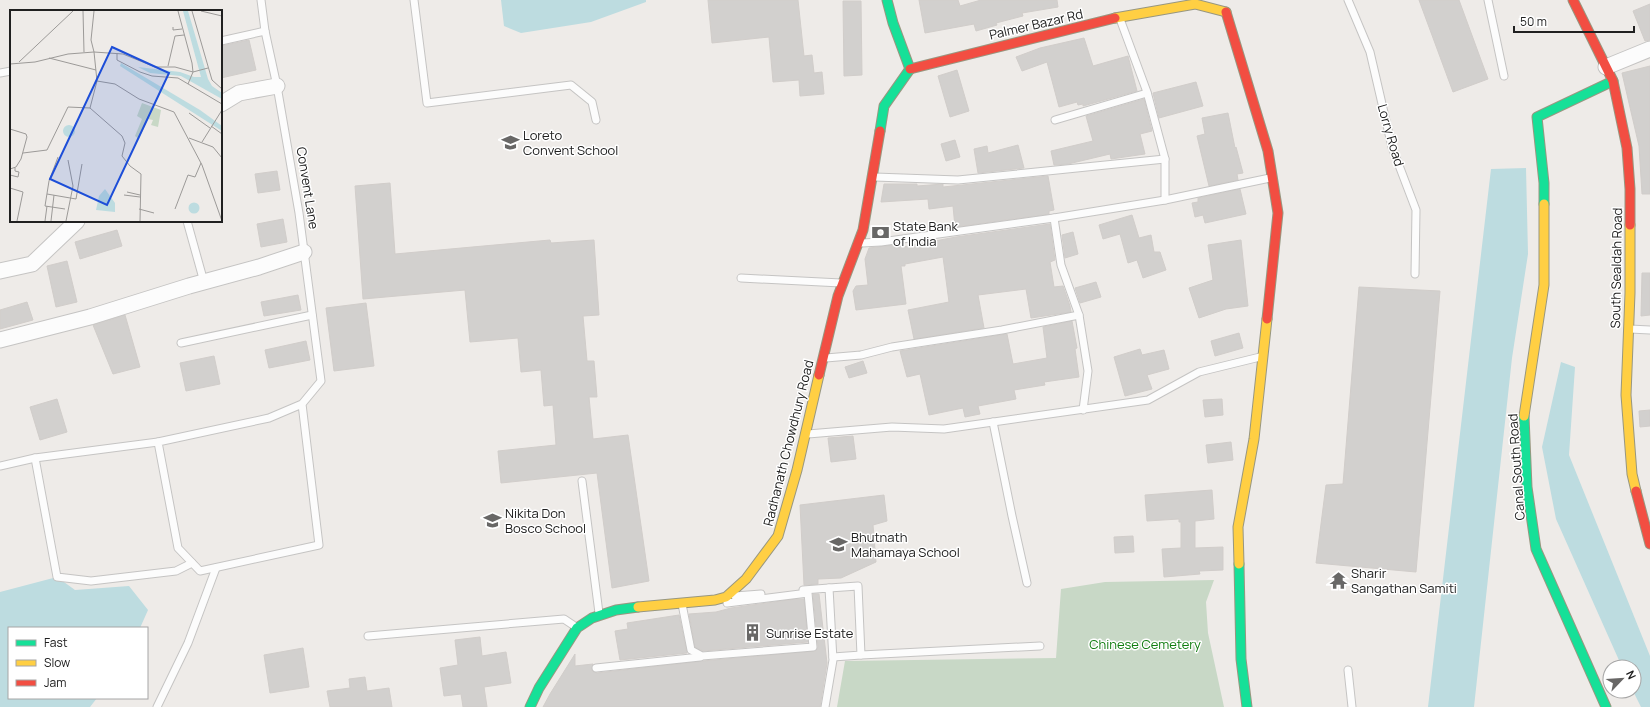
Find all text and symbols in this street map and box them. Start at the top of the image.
street label: Palmer Bazar Rd [987,4,1085,44]
scale bar [1514,8,1634,34]
inset map [10,10,222,222]
text: 50 m [1520,13,1547,30]
street label: Lorry Road [1374,102,1408,168]
place label: Loreto Convent School [523,126,618,159]
school or university icon: Loreto Convent School [500,132,520,152]
street label: Convent Lane [293,146,323,231]
street label: South Sealdah Road [1606,207,1626,329]
place label: State Bank of India [893,217,959,250]
bank icon: State Bank of India [870,223,890,243]
street label: Radhanath Chowdhury Road [759,358,817,528]
street label: Canal South Road [1503,413,1529,521]
place label: Nikita Don Bosco School [505,504,586,537]
school or university icon: Nikita Don Bosco School [482,510,502,530]
place label: Bhutnath Mahamaya School [851,528,960,561]
school or university icon: Bhutnath Mahamaya School [828,534,848,554]
place label: Sharir Sangathan Samiti [1351,564,1457,597]
temple icon: Sharir Sangathan Samiti [1328,570,1348,590]
building icon: Sunrise Estate [743,623,763,643]
place label: Sunrise Estate [766,624,854,642]
legend [8,627,148,699]
text: Fast [44,634,68,651]
park label: Chinese Cemetery [1089,635,1201,653]
text: Slow [44,654,70,671]
north arrow [1602,659,1642,699]
text: N [1623,668,1640,681]
text: Jam [44,674,66,691]

